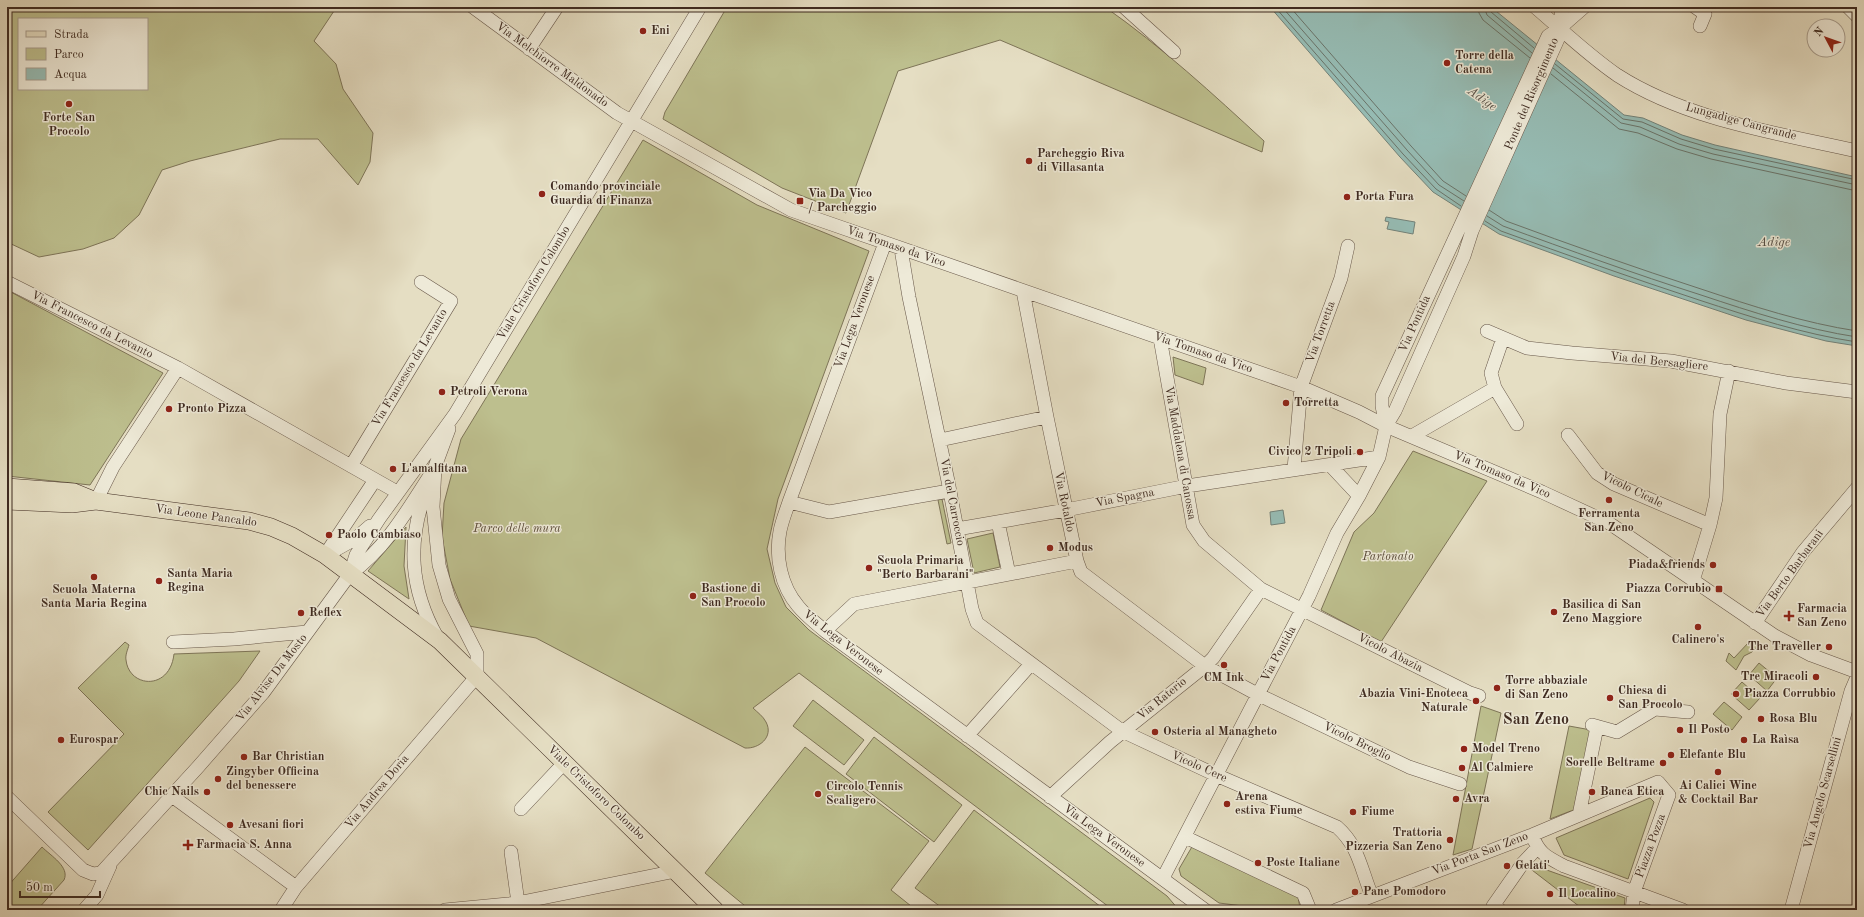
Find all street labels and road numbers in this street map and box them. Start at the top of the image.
street label: Via Melchiorre Maldonado [494,20,611,110]
street label: Ponte del Risorgimento [1503,36,1561,152]
street label: Lungadige Cangrande [1684,101,1798,143]
street label: Viale Cristoforo Colombo [495,224,573,342]
street label: Via Tomaso da Vico [845,224,947,270]
street label: Via Lega Veronese [833,274,878,370]
street label: Via Francesco da Levanto [29,289,155,361]
street label: Via Pontida [1397,294,1433,354]
street label: Via Torretta [1304,300,1338,364]
street label: Via Francesco da Levanto [370,307,450,429]
street label: Via Tomaso da Vico [1152,330,1254,376]
street label: Via del Bersagliere [1609,351,1709,373]
street label: Via Maddalena di Canossa [1162,385,1198,521]
street label: Via Tomaso da Vico [1452,449,1552,501]
street label: Via del Carroccio [938,457,966,547]
street label: Vicolo Cicale [1599,470,1665,510]
street label: Via Rotaldo [1052,471,1076,533]
street label: Via Spagna [1095,486,1156,510]
street label: Via Leone Pancaldo [154,503,258,529]
street label: Via Berto Barbarani [1754,528,1826,620]
street label: Via Lega Veronese [801,608,886,678]
street label: Via Pontida [1259,624,1299,684]
street label: Vicolo Abazia [1355,631,1425,675]
street label: Via Alvise Da Mosto [234,632,310,724]
street label: Via Raterio [1135,676,1189,722]
street label: Vicolo Broglio [1321,720,1393,764]
street label: Via Angelo Scarsellini [1802,736,1844,850]
street label: Viale Cristoforo Colombo [545,743,647,843]
street label: Vicolo Cere [1169,749,1229,785]
street label: Via Andrea Doria [343,753,411,831]
street label: Via Lega Veronese [1061,802,1147,870]
street label: Piazza Pozza [1634,812,1668,880]
street label: Via Porta San Zeno [1430,830,1530,878]

